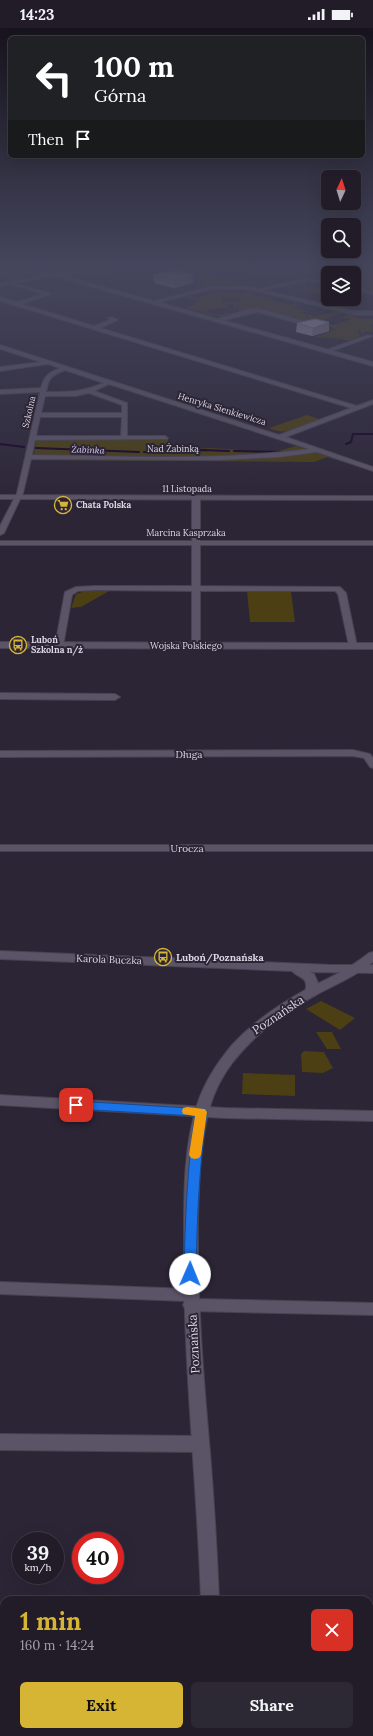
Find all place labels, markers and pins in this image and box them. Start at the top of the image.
supermarket icon: Chata Polska [53,495,73,515]
place label: Chata Polska [76,499,131,510]
place label: Luboń Szkolna n/ż [31,634,83,656]
bus stop icon: Luboń Szkolna n/ż [8,635,28,655]
bus stop icon: Luboń/Poznańska [153,947,173,967]
place label: Luboń/Poznańska [176,951,264,964]
pin [59,1088,93,1122]

